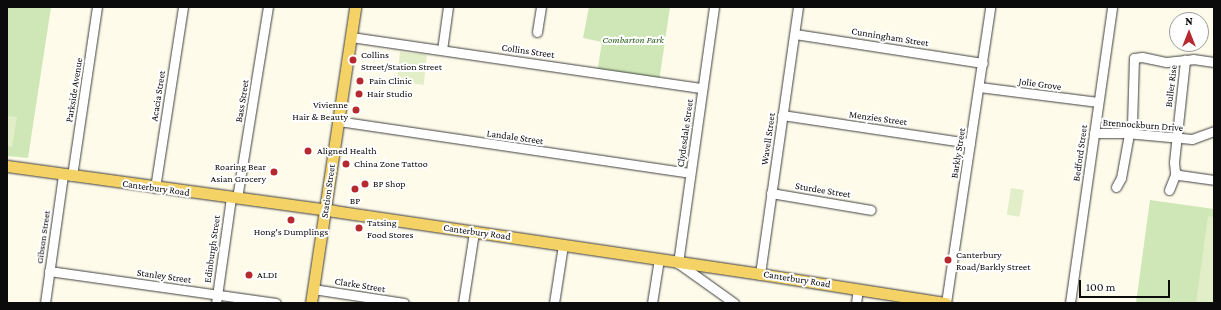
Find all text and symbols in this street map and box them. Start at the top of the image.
north arrow [1169,12,1209,52]
text: N [1185,15,1193,27]
street label: Cunningham Street [851,25,929,49]
park label: Combarton Park [602,34,664,46]
street label: Collins Street [501,41,555,61]
place label: Collins Street/Station Street [361,48,442,72]
marker: Collins Street/Station Street [348,55,358,65]
street label: Parkside Avenue [63,57,85,123]
street label: Buller Rise [1162,64,1180,108]
street label: Acacia Street [148,70,168,122]
marker: Pain Clinic [354,75,366,87]
place label: Pain Clinic [369,75,412,87]
street label: Jolie Grove [1018,75,1062,93]
street label: Bass Street [233,79,251,123]
place label: Hair Studio [367,88,412,100]
marker: Hair Studio [354,89,364,99]
place label: Vivienne Hair & Beauty [292,98,348,122]
street label: Clydesdale Street [674,98,696,168]
marker: Vivienne Hair & Beauty [351,105,361,115]
street label: Menzies Street [848,108,908,128]
street label: Wavell Street [758,112,778,166]
street label: Brennockburn Drive [1102,116,1184,134]
street label: Bedford Street [1070,124,1090,182]
street label: Landale Street [486,127,544,147]
street label: Barkly Street [948,127,968,179]
marker: Aligned Health [302,145,314,157]
place label: Aligned Health [317,145,377,157]
place label: China Zone Tattoo [354,158,428,170]
marker: China Zone Tattoo [341,159,351,169]
place label: Roaring Bear Asian Grocery [211,160,266,184]
street label: Station Street [318,163,338,219]
marker: Roaring Bear Asian Grocery [269,167,279,177]
street label: Canterbury Road [122,177,190,199]
place label: BP Shop [373,178,406,190]
marker: BP Shop [360,179,370,189]
street label: Sturdee Street [794,180,852,200]
marker: BP [350,184,360,194]
place label: BP [350,195,360,207]
street label: Gibson Street [33,210,53,264]
street label: Edinburgh Street [201,214,223,284]
marker: Hong's Dumplings [286,215,296,225]
place label: Tatsing Food Stores [367,216,413,240]
street label: Canterbury Road [443,221,511,243]
marker: Tatsing Food Stores [354,223,364,233]
place label: Hong's Dumplings [254,226,328,238]
place label: Canterbury Road/Barkly Street [956,248,1031,272]
marker: Canterbury Road/Barkly Street [943,255,953,265]
street label: Stanley Street [136,266,192,286]
street label: Canterbury Road [763,268,831,290]
place label: ALDI [257,269,277,281]
marker: ALDI [244,270,254,280]
scale bar [1081,272,1172,298]
street label: Clarke Street [334,275,386,295]
text: 100 m [1086,280,1115,294]

